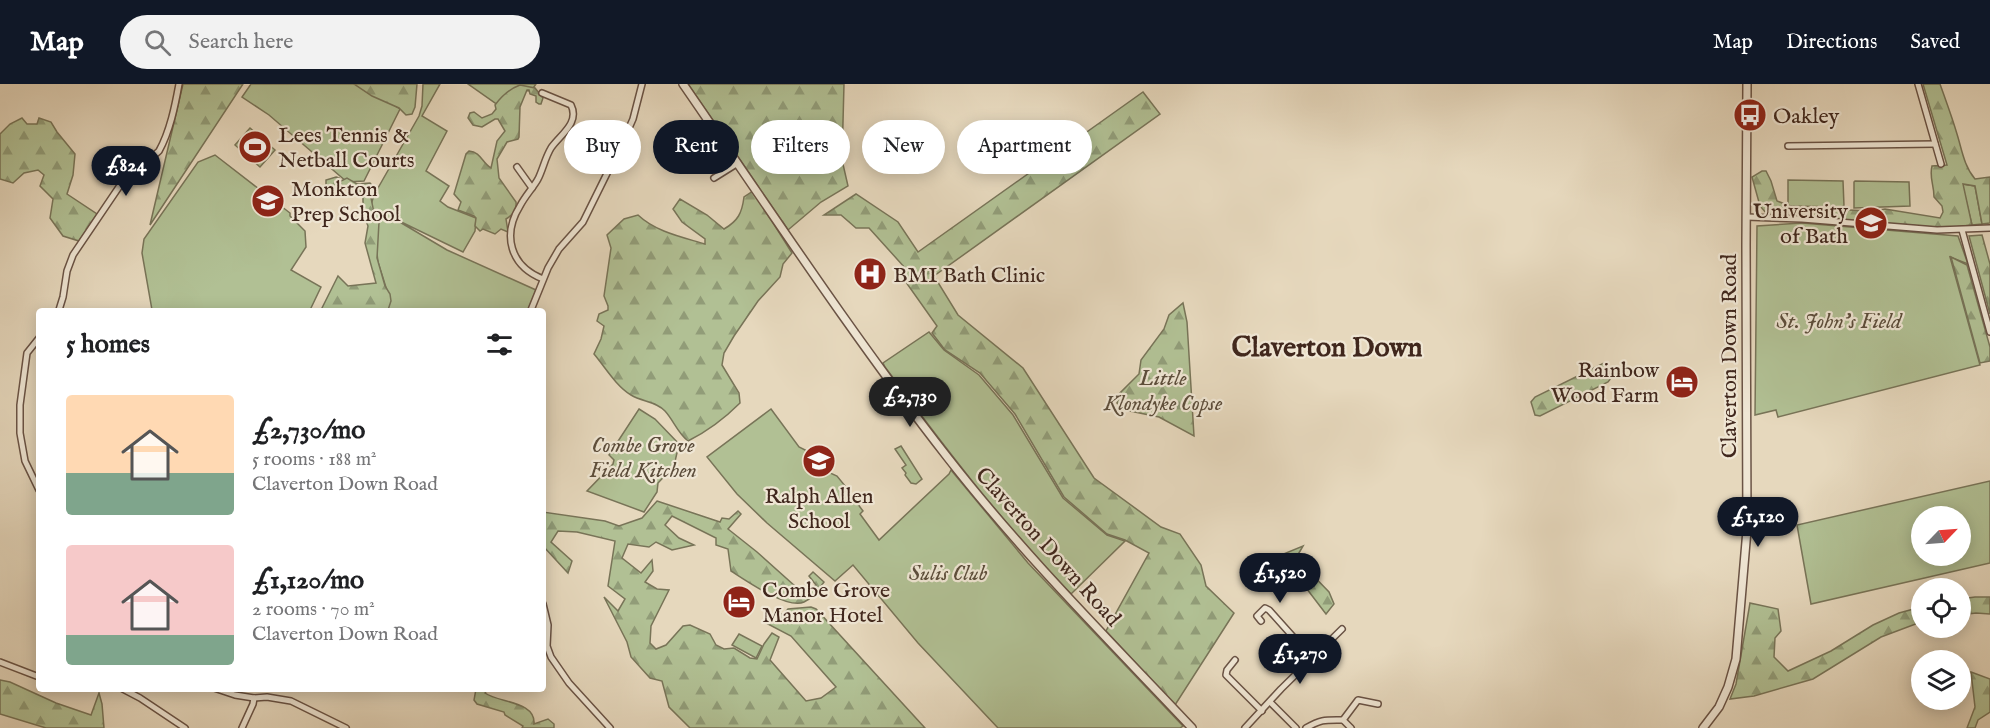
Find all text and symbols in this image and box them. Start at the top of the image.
search box [120,15,540,69]
text: Map [30,25,84,60]
icon: search [141,26,174,59]
text: Search here [189,28,293,56]
text: Map [1713,29,1753,56]
text: Directions [1786,29,1877,56]
text: Saved [1910,29,1960,56]
bus stop icon: Oakley [1732,97,1768,133]
place label: Oakley [1773,103,1840,131]
chip: Buy [564,120,641,174]
chip: Rent [653,120,739,174]
chip: Filters [751,120,850,174]
chip: New [862,120,945,174]
chip: Apartment [957,120,1092,174]
place label: Lees Tennis & Netball Courts [278,122,415,175]
sports icon: Lees Tennis & Netball Courts [237,129,273,165]
pin: £824 [90,146,162,197]
text: £824 [106,153,146,178]
place label: Monkton Prep School [291,176,401,229]
school or university icon: Monkton Prep School [250,183,286,219]
place label: University of Bath [1753,198,1848,251]
school or university icon: University of Bath [1853,205,1889,241]
street label: Claverton Down Road [1716,253,1744,458]
hospital icon: BMI Bath Clinic [852,256,888,292]
place label: BMI Bath Clinic [893,262,1045,290]
park label: St. John's Field [1776,308,1903,336]
text: 5 homes [66,328,150,361]
icon: filters [483,328,516,361]
district label: Claverton Down [1231,331,1423,366]
place label: Rainbow Wood Farm [1551,357,1660,410]
hotel icon: Rainbow Wood Farm [1664,364,1700,400]
park label: Little Klondyke Copse [1103,365,1223,418]
pin: £2,730 [861,377,959,428]
text: £2,730 [883,384,937,409]
text: £2,730/mo [252,414,365,447]
icon: home [114,419,186,491]
park label: Combe Grove Field Kitchen [589,432,697,485]
school or university icon: Ralph Allen School [801,443,837,479]
text: 5 rooms · 188 m² [252,447,377,472]
street label: Claverton Down Road [969,462,1127,633]
text: Claverton Down Road [252,472,438,497]
place label: Ralph Allen School [764,483,874,536]
pin: £1,120 [1709,497,1807,548]
text: £1,120 [1731,504,1785,529]
north arrow [1911,506,1971,566]
map controls [1911,506,1971,710]
pin: £1,520 [1231,553,1329,604]
park label: Sulis Club [909,560,988,588]
text: £1,520 [1253,560,1307,585]
text: £1,120/mo [252,564,364,597]
icon: home [114,569,186,641]
place label: Combe Grove Manor Hotel [762,577,890,630]
button: locate [1911,578,1971,638]
hotel icon: Combe Grove Manor Hotel [721,584,757,620]
text: 2 rooms · 70 m² [252,597,375,622]
text: Claverton Down Road [252,622,438,647]
pin: £1,270 [1251,634,1349,685]
text: £1,270 [1273,641,1327,666]
button: layers [1911,650,1971,710]

